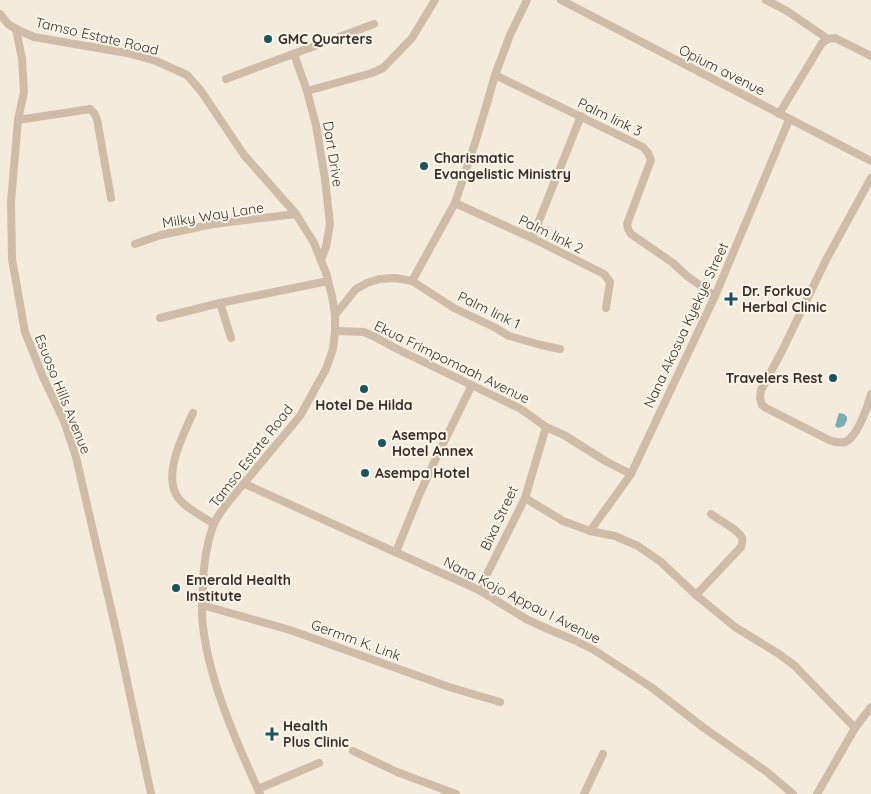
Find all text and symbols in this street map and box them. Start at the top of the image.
street label: Tamso Estate Road [34,13,160,59]
place label: GMC Quarters [278,30,373,48]
marker: GMC Quarters [262,33,274,45]
street label: Opium avenue [676,41,768,99]
street label: Palm link 3 [575,94,645,140]
street label: Dart Drive [319,120,347,188]
place label: Charismatic Evangelistic Ministry [434,149,571,183]
marker: Charismatic Evangelistic Ministry [418,160,430,172]
street label: Milky Way Lane [161,198,265,232]
street label: Palm link 2 [516,211,587,258]
street label: Nana Akosua Kyekye Street [640,239,732,411]
place label: Dr. Forkuo Herbal Clinic [742,282,826,316]
street label: Palm link 1 [455,287,523,333]
marker: Dr. Forkuo Herbal Clinic [724,292,738,306]
street label: Ekua Frimpomaah Avenue [371,316,533,408]
street label: Esuoso Hills Avenue [31,331,95,457]
place label: Travelers Rest [726,369,823,387]
marker: Travelers Rest [827,372,839,384]
marker: Hotel De Hilda [358,383,370,395]
place label: Hotel De Hilda [315,396,413,414]
street label: Tamso Estate Road [205,401,297,511]
place label: Asempa Hotel Annex [392,426,473,460]
marker: Asempa Hotel Annex [376,437,388,449]
place label: Asempa Hotel [375,464,470,482]
marker: Asempa Hotel [359,467,371,479]
street label: Bixa Street [476,482,522,553]
street label: Nana Kojo Appau I Avenue [440,552,604,648]
place label: Emerald Health Institute [186,571,291,605]
marker: Emerald Health Institute [170,582,182,594]
street label: Germm K. Link [309,615,403,665]
place label: Health Plus Clinic [283,717,349,751]
marker: Health Plus Clinic [265,727,279,741]

